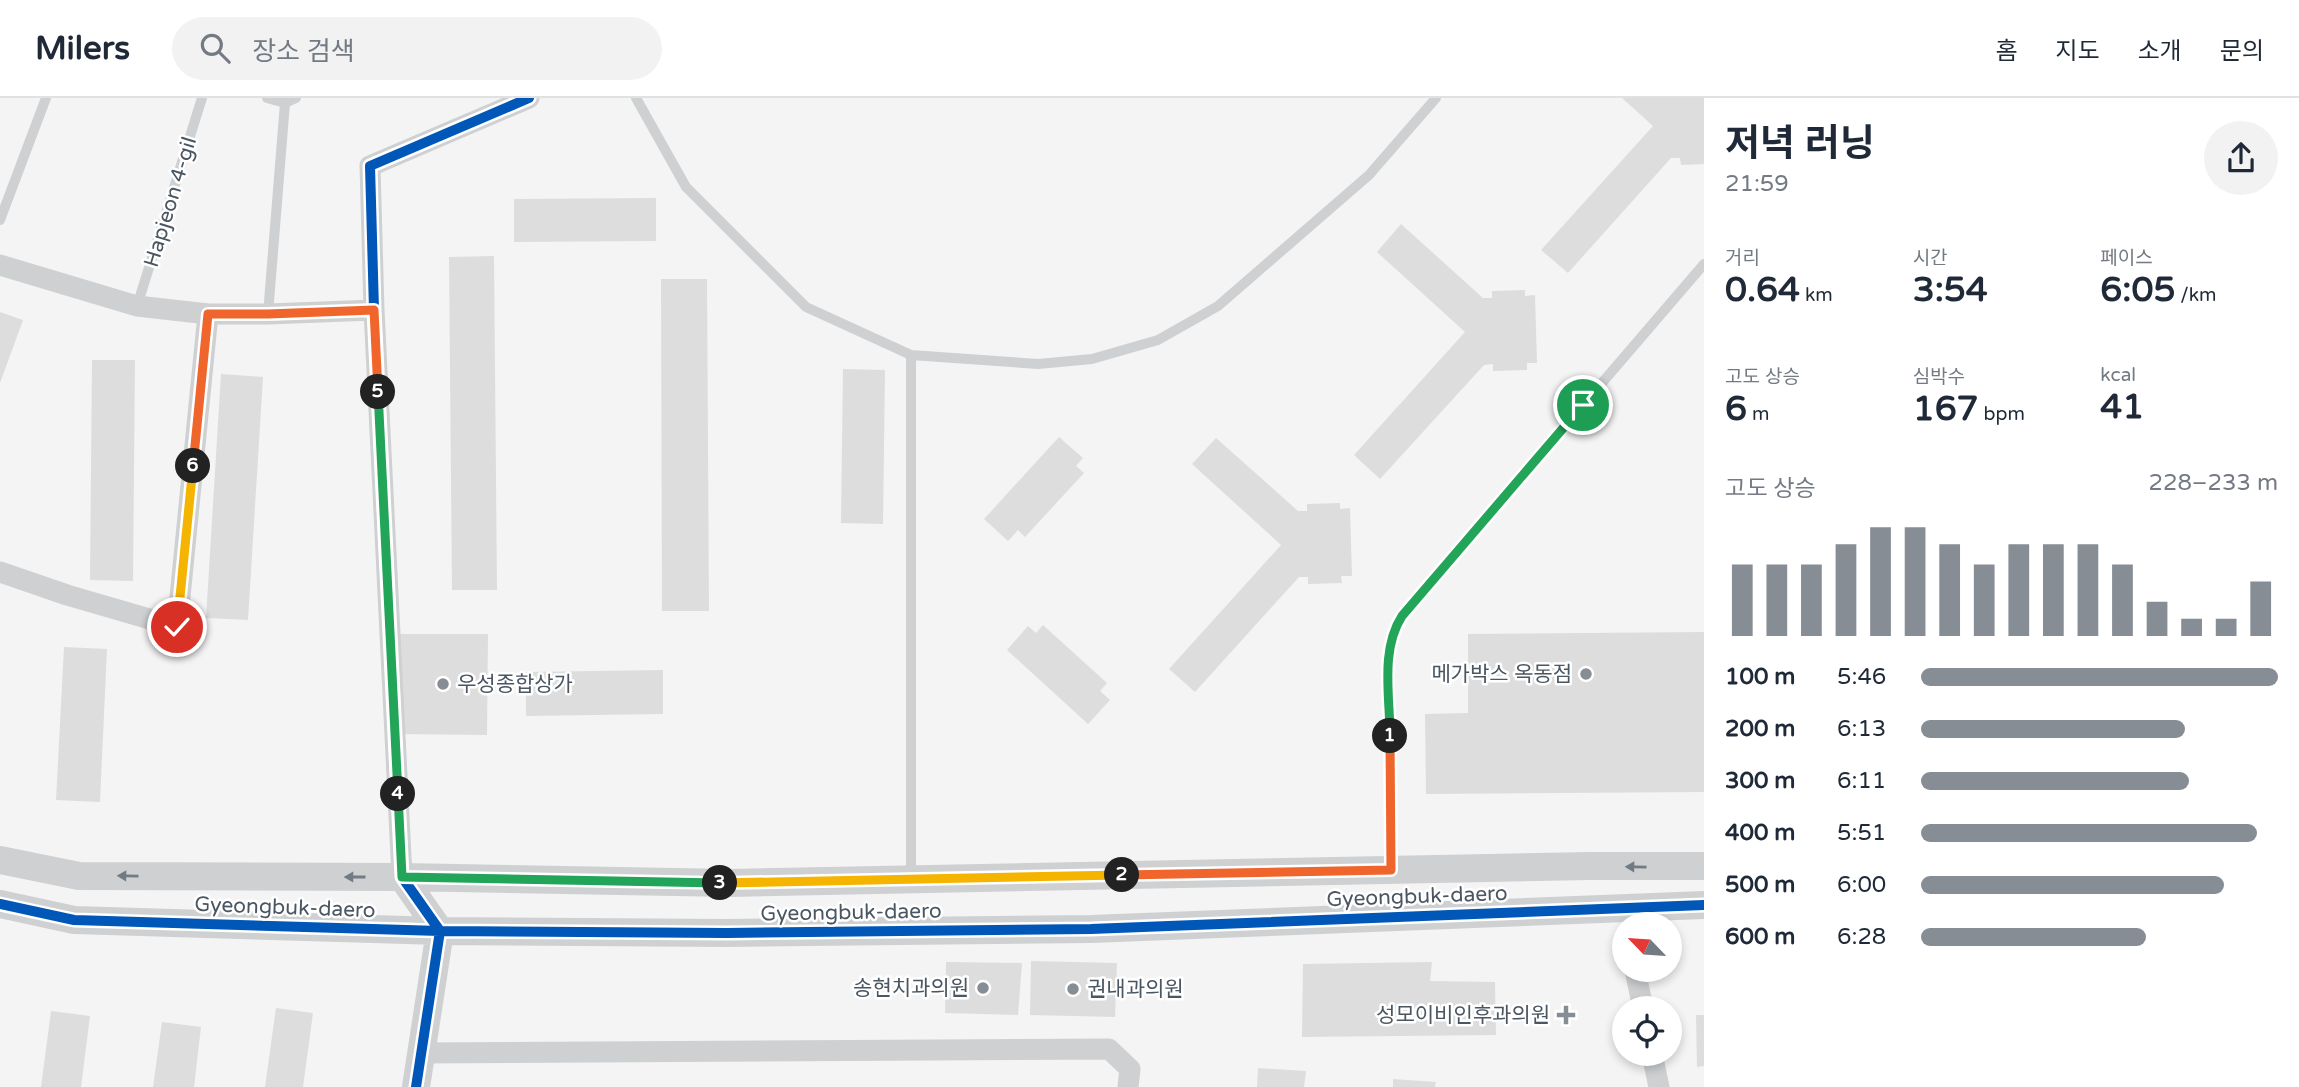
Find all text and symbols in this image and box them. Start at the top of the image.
search box [172,17,662,80]
text: Milers [35,29,130,68]
icon: search [196,29,234,67]
text: 장소 검색 [252,36,355,67]
text: 홈 [1995,37,2017,66]
text: 지도 [2055,37,2100,66]
text: 소개 [2138,37,2182,66]
text: 문의 [2220,37,2264,66]
text: 저녁 러닝 [1725,121,1875,167]
button: share [2204,121,2278,195]
street label: Hapjeon 4-gil [139,134,202,270]
text: 21:59 [1725,170,1789,198]
text: 거리 [1725,247,1760,269]
text: 시간 [1913,247,1948,269]
text: 페이스 [2100,247,2153,269]
text: 0.64 [1725,269,1800,311]
text: 3:54 [1913,269,1988,311]
text: 6:05 [2100,269,2175,311]
text: km [1800,284,1833,306]
text: /km [2175,284,2217,306]
text: kcal [2100,364,2136,386]
text: 고도 상승 [1725,366,1800,388]
text: 심박수 [1913,366,1965,388]
pin: 5 [360,374,396,410]
pin [1553,375,1613,435]
text: 5 [372,380,383,402]
icon: arrive [1564,386,1602,424]
text: 41 [2100,386,2144,428]
text: 6 [1725,388,1747,430]
text: 167 [1913,388,1979,430]
text: m [1747,403,1769,425]
text: bpm [1979,403,2025,425]
pin: 6 [176,448,210,484]
text: 6 [187,454,198,476]
text: 228–233 m [2149,469,2278,497]
text: 고도 상승 [1725,475,1816,503]
pin [147,597,207,657]
icon: check [158,608,196,646]
place label: 메가박스 옥동점 [1431,662,1572,687]
text: 100 m [1725,663,1795,691]
text: 5:46 [1837,663,1886,691]
marker: 메가박스 옥동점 [1578,666,1594,682]
place label: 우성종합상가 [457,672,573,697]
marker: 우성종합상가 [435,676,451,692]
text: 200 m [1725,715,1795,743]
text: 6:13 [1837,715,1886,743]
pin: 1 [1372,718,1408,754]
text: 1 [1384,724,1395,746]
text: 300 m [1725,767,1795,795]
text: 6:11 [1837,767,1886,795]
pin: 4 [380,776,416,812]
text: 4 [392,782,403,804]
text: 400 m [1725,819,1795,847]
text: 5:51 [1837,819,1886,847]
pin: 2 [1104,858,1140,892]
one-way arrow [1625,861,1647,872]
text: 2 [1116,863,1127,885]
pin: 3 [702,866,738,900]
one-way arrow [116,871,138,882]
one-way arrow [344,871,366,883]
text: 3 [714,871,725,893]
text: 500 m [1725,871,1795,899]
text: 6:00 [1837,871,1886,899]
street label: Gyeongbuk-daero [1326,881,1508,912]
street label: Gyeongbuk-daero [194,892,376,923]
street label: Gyeongbuk-daero [760,898,942,927]
north arrow [1612,912,1682,982]
map controls [1612,912,1682,1066]
text: 600 m [1725,923,1795,951]
text: 6:28 [1837,923,1886,951]
place label: 송현치과의원 [853,976,969,1001]
place label: 권내과의원 [1087,977,1184,1002]
marker: 송현치과의원 [975,980,991,996]
marker: 권내과의원 [1065,981,1081,997]
button: locate [1612,996,1682,1066]
place label: 성모이비인후과의원 [1376,1003,1550,1028]
marker: 성모이비인후과의원 [1556,1005,1576,1025]

